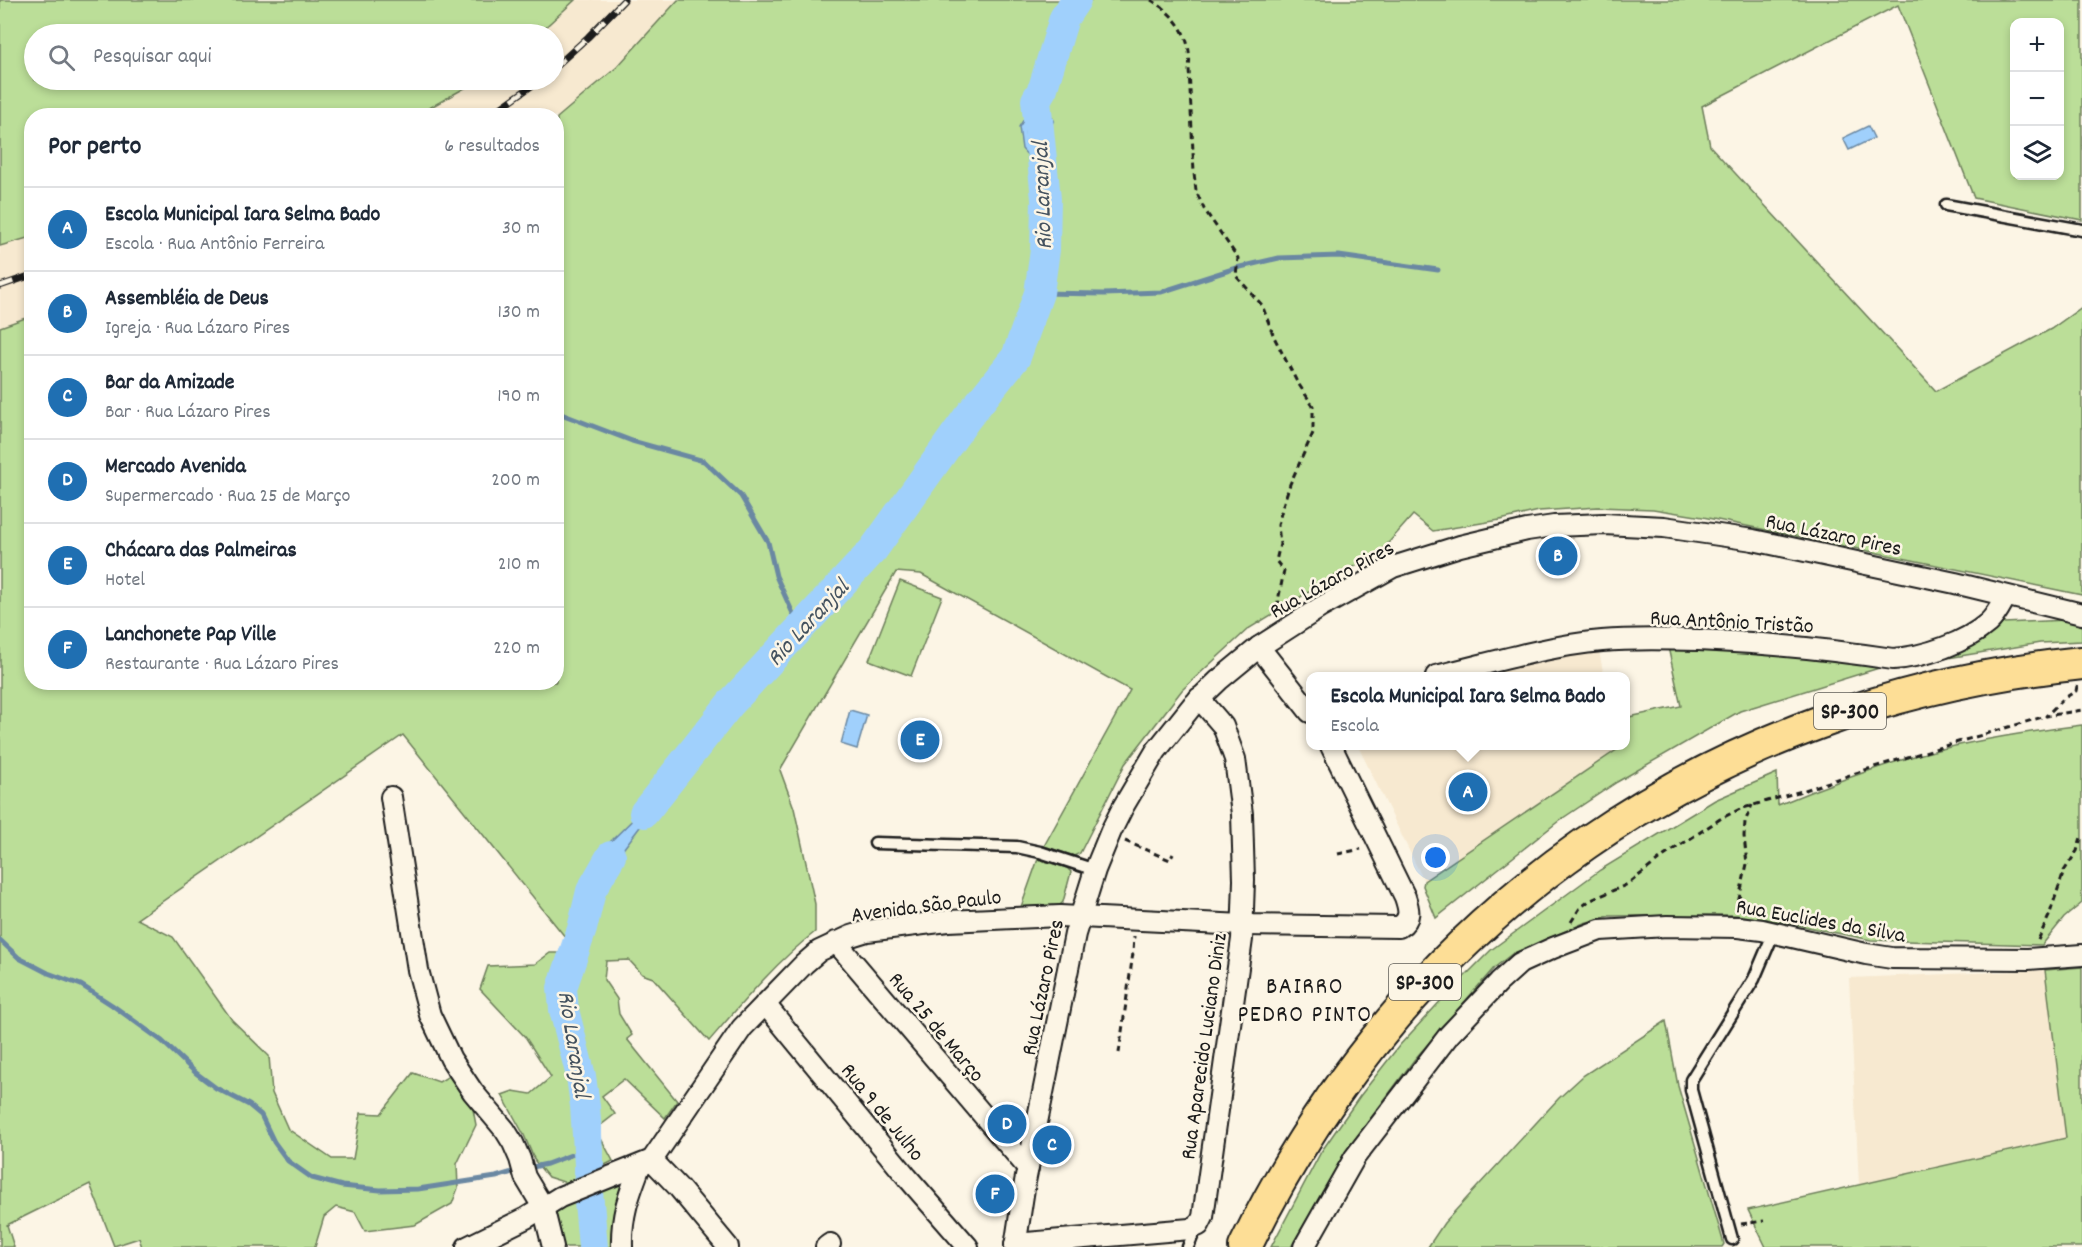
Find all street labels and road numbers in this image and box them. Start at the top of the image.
street label: Rua Lázaro Pires [1762,507,1904,566]
street label: Rua Lázaro Pires [1265,534,1401,628]
street label: Rua Antônio Tristão [1649,604,1814,643]
road number: SP-300 [1814,693,1886,729]
street label: Avenida São Paulo [850,883,1003,932]
street label: Rua Euclides da Silva [1733,892,1908,953]
street label: Rua Lázaro Pires [1015,917,1074,1059]
street label: Rua Aparecido Luciano Diniz [1174,931,1237,1162]
road number: SP-300 [1389,964,1461,1000]
street label: Rua 25 de Março [880,966,991,1090]
street label: Rua 9 de Julho [832,1057,931,1169]

